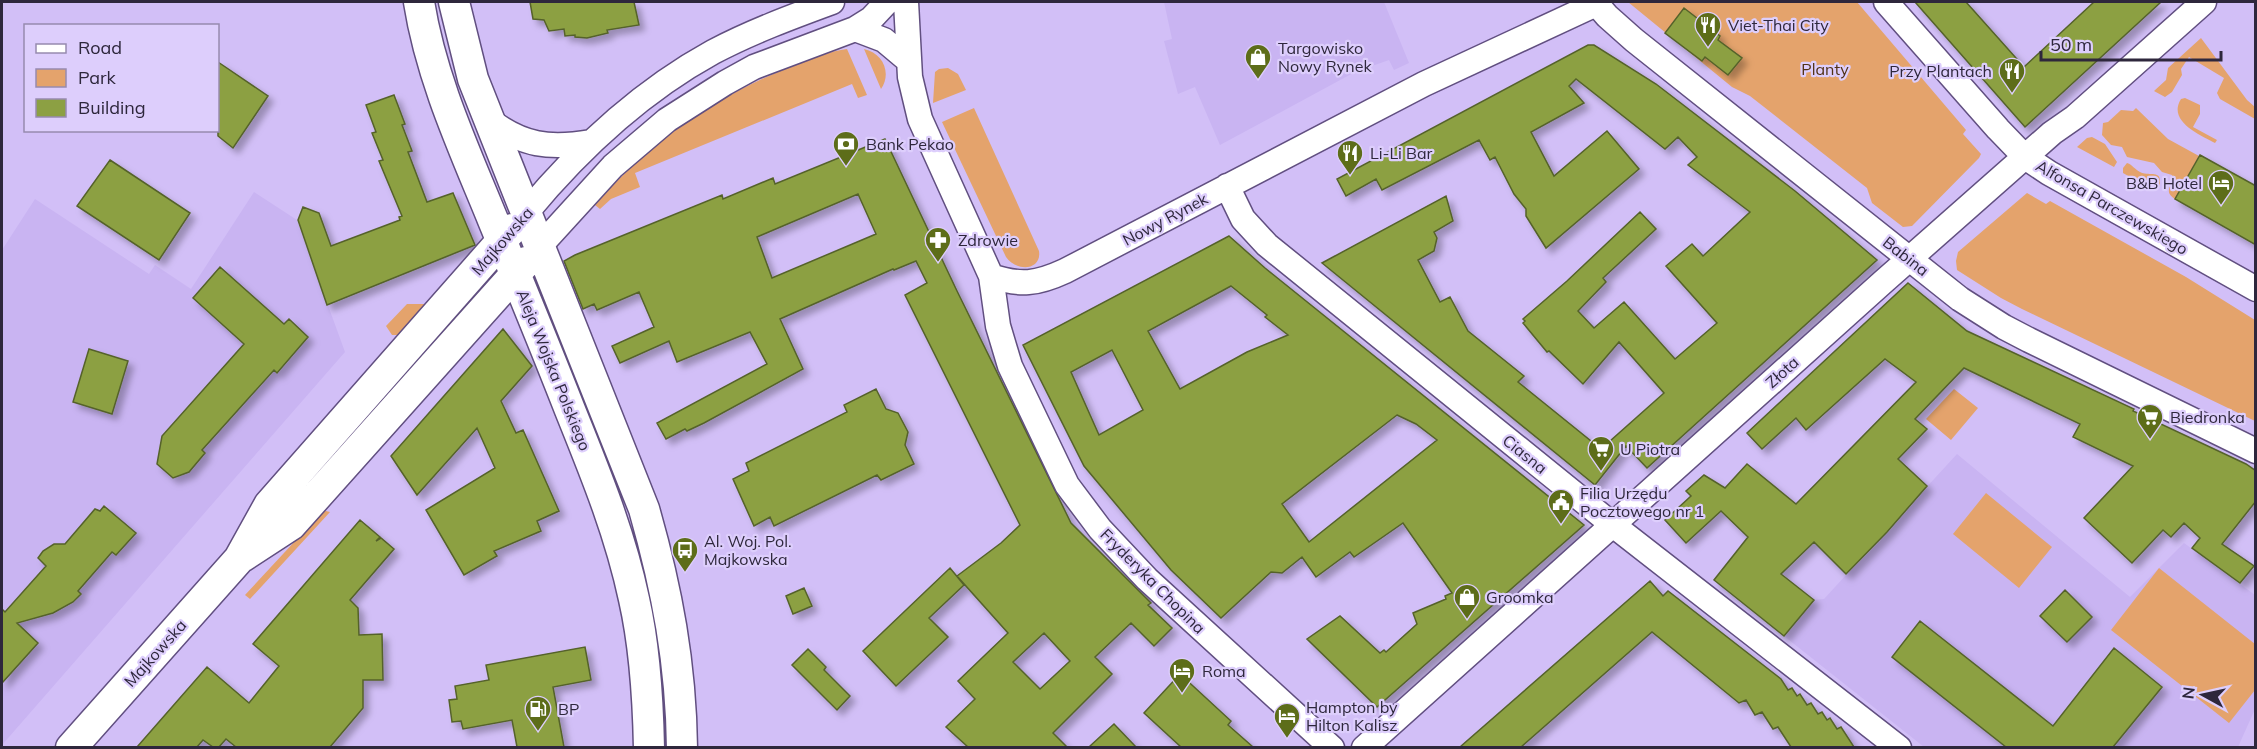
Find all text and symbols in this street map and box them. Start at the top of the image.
restaurant icon: Viet-Thai City [1693,10,1723,48]
place label: Viet-Thai City [1728,15,1829,35]
legend [24,24,219,132]
scale bar [2041,24,2221,62]
text: 50 m [2050,33,2092,56]
text: Road [78,36,122,59]
place label: Targowisko Nowy Rynek [1278,38,1372,76]
shop icon: Targowisko Nowy Rynek [1243,42,1273,80]
restaurant icon: Przy Plantach [1997,56,2027,94]
park label: Planty [1801,59,1849,79]
place label: Przy Plantach [1889,61,1992,81]
text: Park [78,66,117,89]
text: Building [78,96,146,119]
bank icon: Bank Pekao [831,129,861,167]
place label: Bank Pekao [866,134,954,154]
restaurant icon: Li-Li Bar [1335,138,1365,176]
place label: Li-Li Bar [1370,143,1433,163]
street label: Alfonsa Parczewskiego [2032,155,2192,259]
hotel icon: B&B Hotel [2206,168,2236,206]
place label: B&B Hotel [2126,173,2202,193]
street label: Nowy Rynek [1119,188,1212,250]
street label: Majkowska [467,203,537,279]
pharmacy icon: Zdrowie [923,225,953,263]
place label: Zdrowie [958,230,1018,250]
street label: Babina [1879,232,1933,280]
street label: Aleja Wojska Polskiego [513,287,595,453]
street label: Złota [1761,352,1803,392]
supermarket icon: Biedronka [2135,402,2165,440]
place label: Biedronka [2170,407,2245,427]
street label: Ciasna [1499,430,1551,478]
supermarket icon: U Piotra [1586,434,1616,472]
place label: U Piotra [1620,439,1680,459]
place label: Filia Urzędu Pocztowego nr 1 [1580,483,1704,521]
public building icon: Filia Urzędu Pocztowego nr 1 [1546,487,1576,525]
street label: Fryderyka Chopina [1096,524,1210,638]
place label: Al. Woj. Pol. Majkowska [704,531,792,569]
bus stop icon: Al. Woj. Pol. Majkowska [670,535,700,573]
shop icon: Groomka [1452,582,1482,620]
place label: Groomka [1486,587,1553,607]
street label: Majkowska [120,615,190,691]
hotel icon: Roma [1167,656,1197,694]
place label: Roma [1202,661,1246,681]
north arrow [2173,665,2233,725]
text: N [2177,686,2199,700]
fuel station icon: BP [523,694,553,732]
place label: Hampton by Hilton Kalisz [1306,697,1398,735]
place label: BP [558,699,579,719]
hotel icon: Hampton by Hilton Kalisz [1272,701,1302,739]

